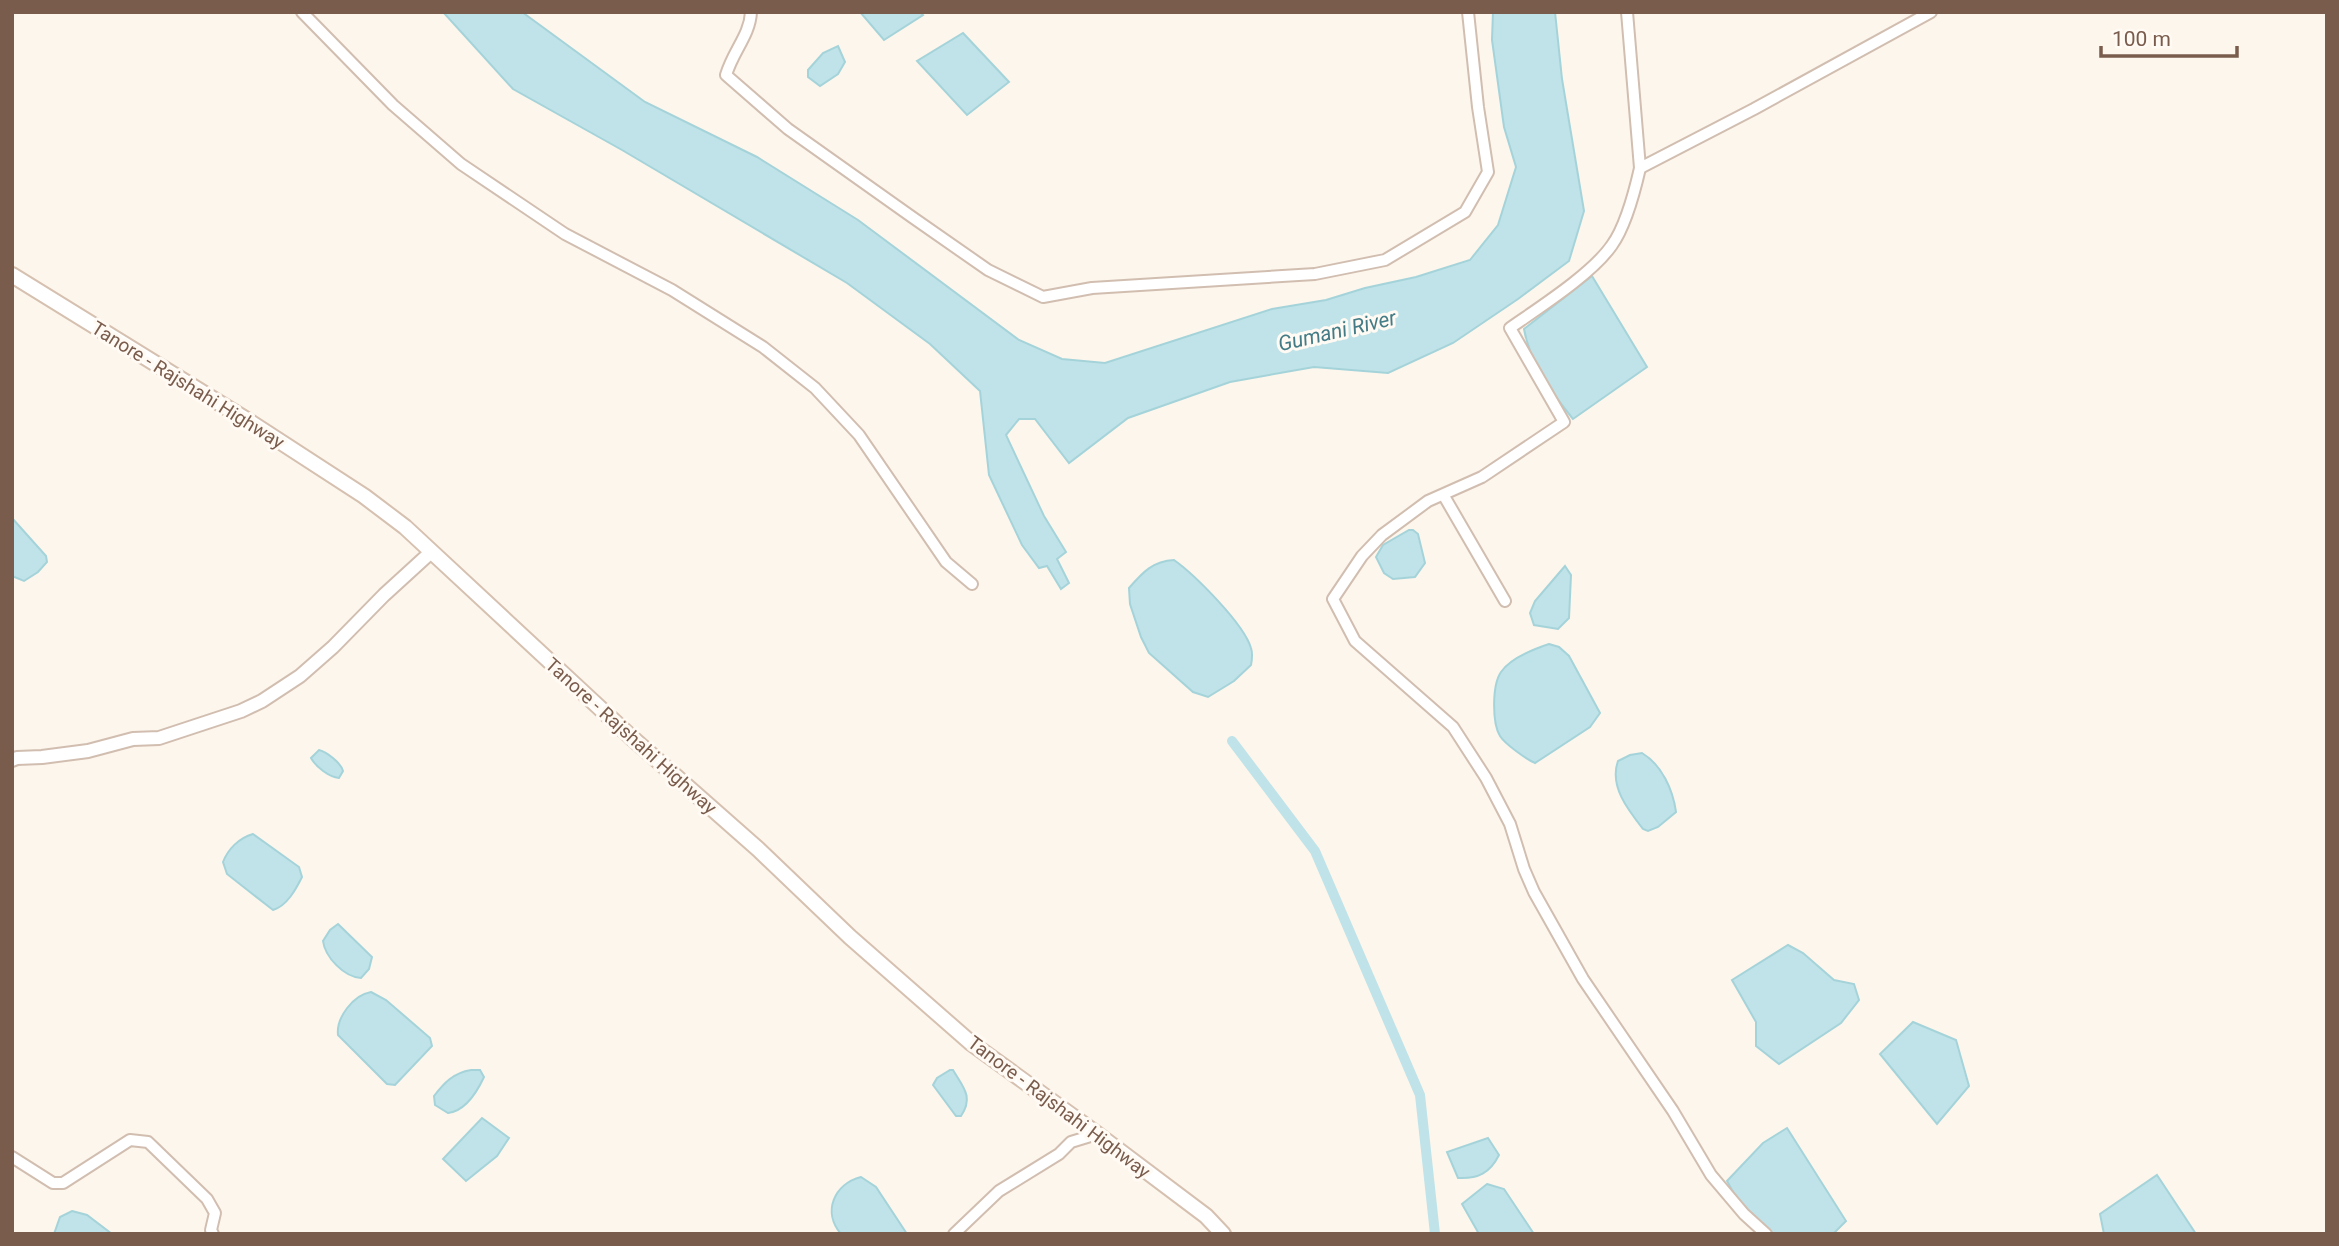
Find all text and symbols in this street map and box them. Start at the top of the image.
scale bar [2101,14,2238,58]
text: 100 m [2112,27,2171,51]
water label: Gumani River [1276,306,1399,356]
street label: Tanore - Rajshahi Highway [87,316,289,454]
street label: Tanore - Rajshahi Highway [541,653,721,819]
street label: Tanore - Rajshahi Highway [963,1031,1155,1183]

